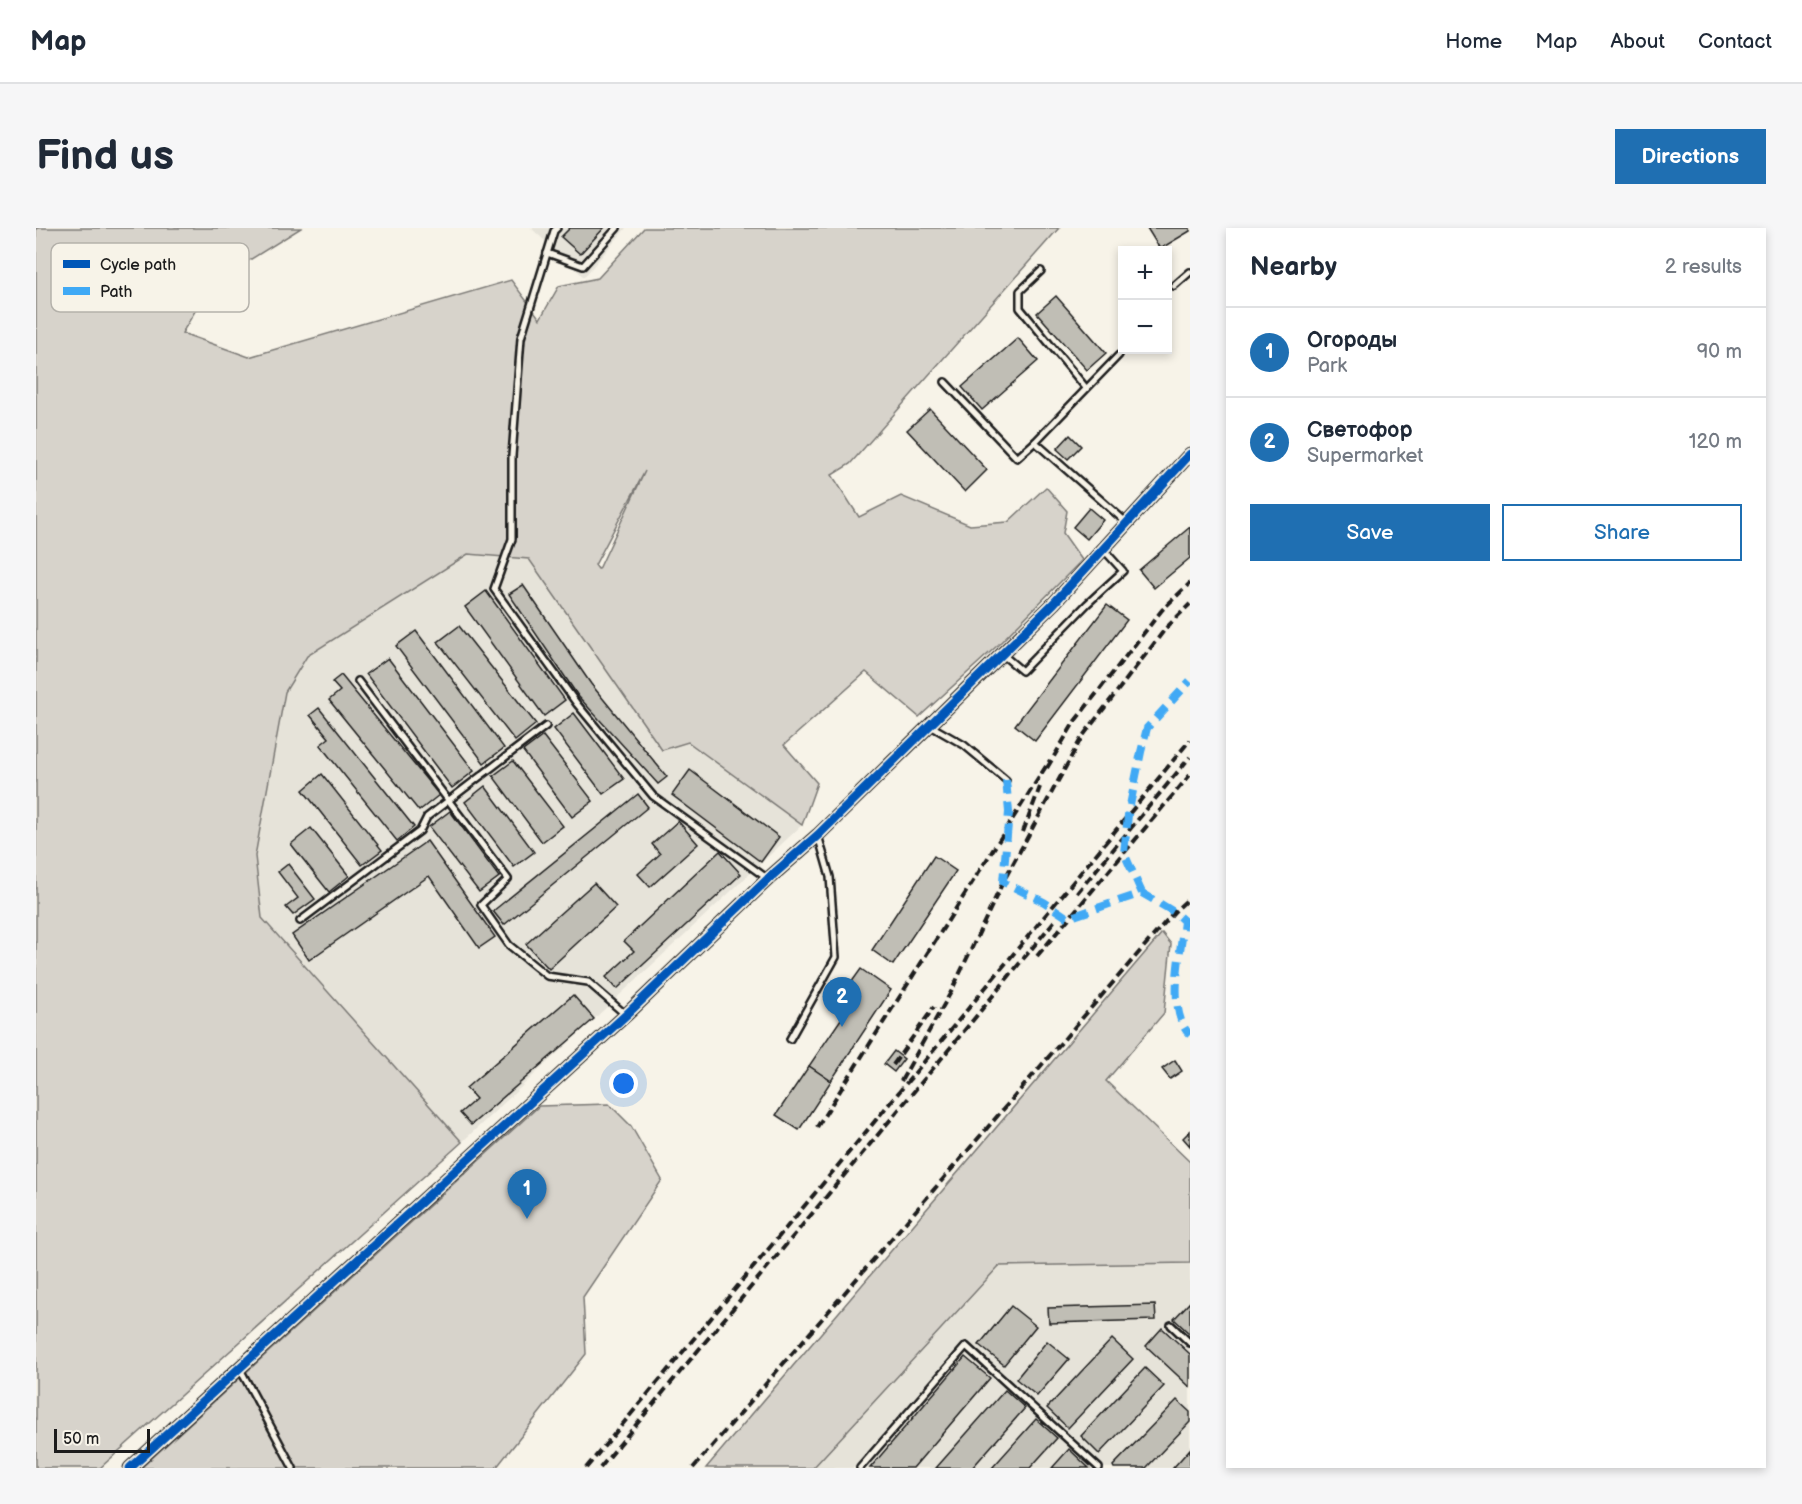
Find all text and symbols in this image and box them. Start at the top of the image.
text: Map [30,25,86,58]
text: Home [1445,29,1502,54]
text: Map [1535,29,1577,54]
text: About [1610,29,1665,54]
text: Contact [1698,29,1772,54]
button: Directions [1615,129,1766,184]
text: Find us [36,131,174,182]
legend [51,243,249,312]
map controls [1118,246,1172,354]
button: + [1118,246,1172,300]
text: Nearby [1250,252,1337,283]
text: 2 results [1665,255,1742,279]
text: Cycle path [100,256,176,275]
text: Path [100,283,132,302]
button: − [1118,300,1172,354]
text: Огороды [1307,327,1397,354]
text: 1 [1265,340,1274,364]
text: 90 m [1697,340,1742,364]
text: Park [1307,354,1347,378]
text: Светофор [1307,417,1412,444]
text: 2 [1264,430,1275,454]
text: 120 m [1689,430,1742,454]
text: Supermarket [1307,444,1423,468]
button: Save [1250,504,1490,561]
button: Share [1502,504,1742,561]
pin: 2 [822,978,862,1027]
your location [609,1069,638,1098]
pin: 1 [508,1170,546,1219]
scale bar [54,1426,150,1454]
text: 50 m [63,1430,99,1449]

